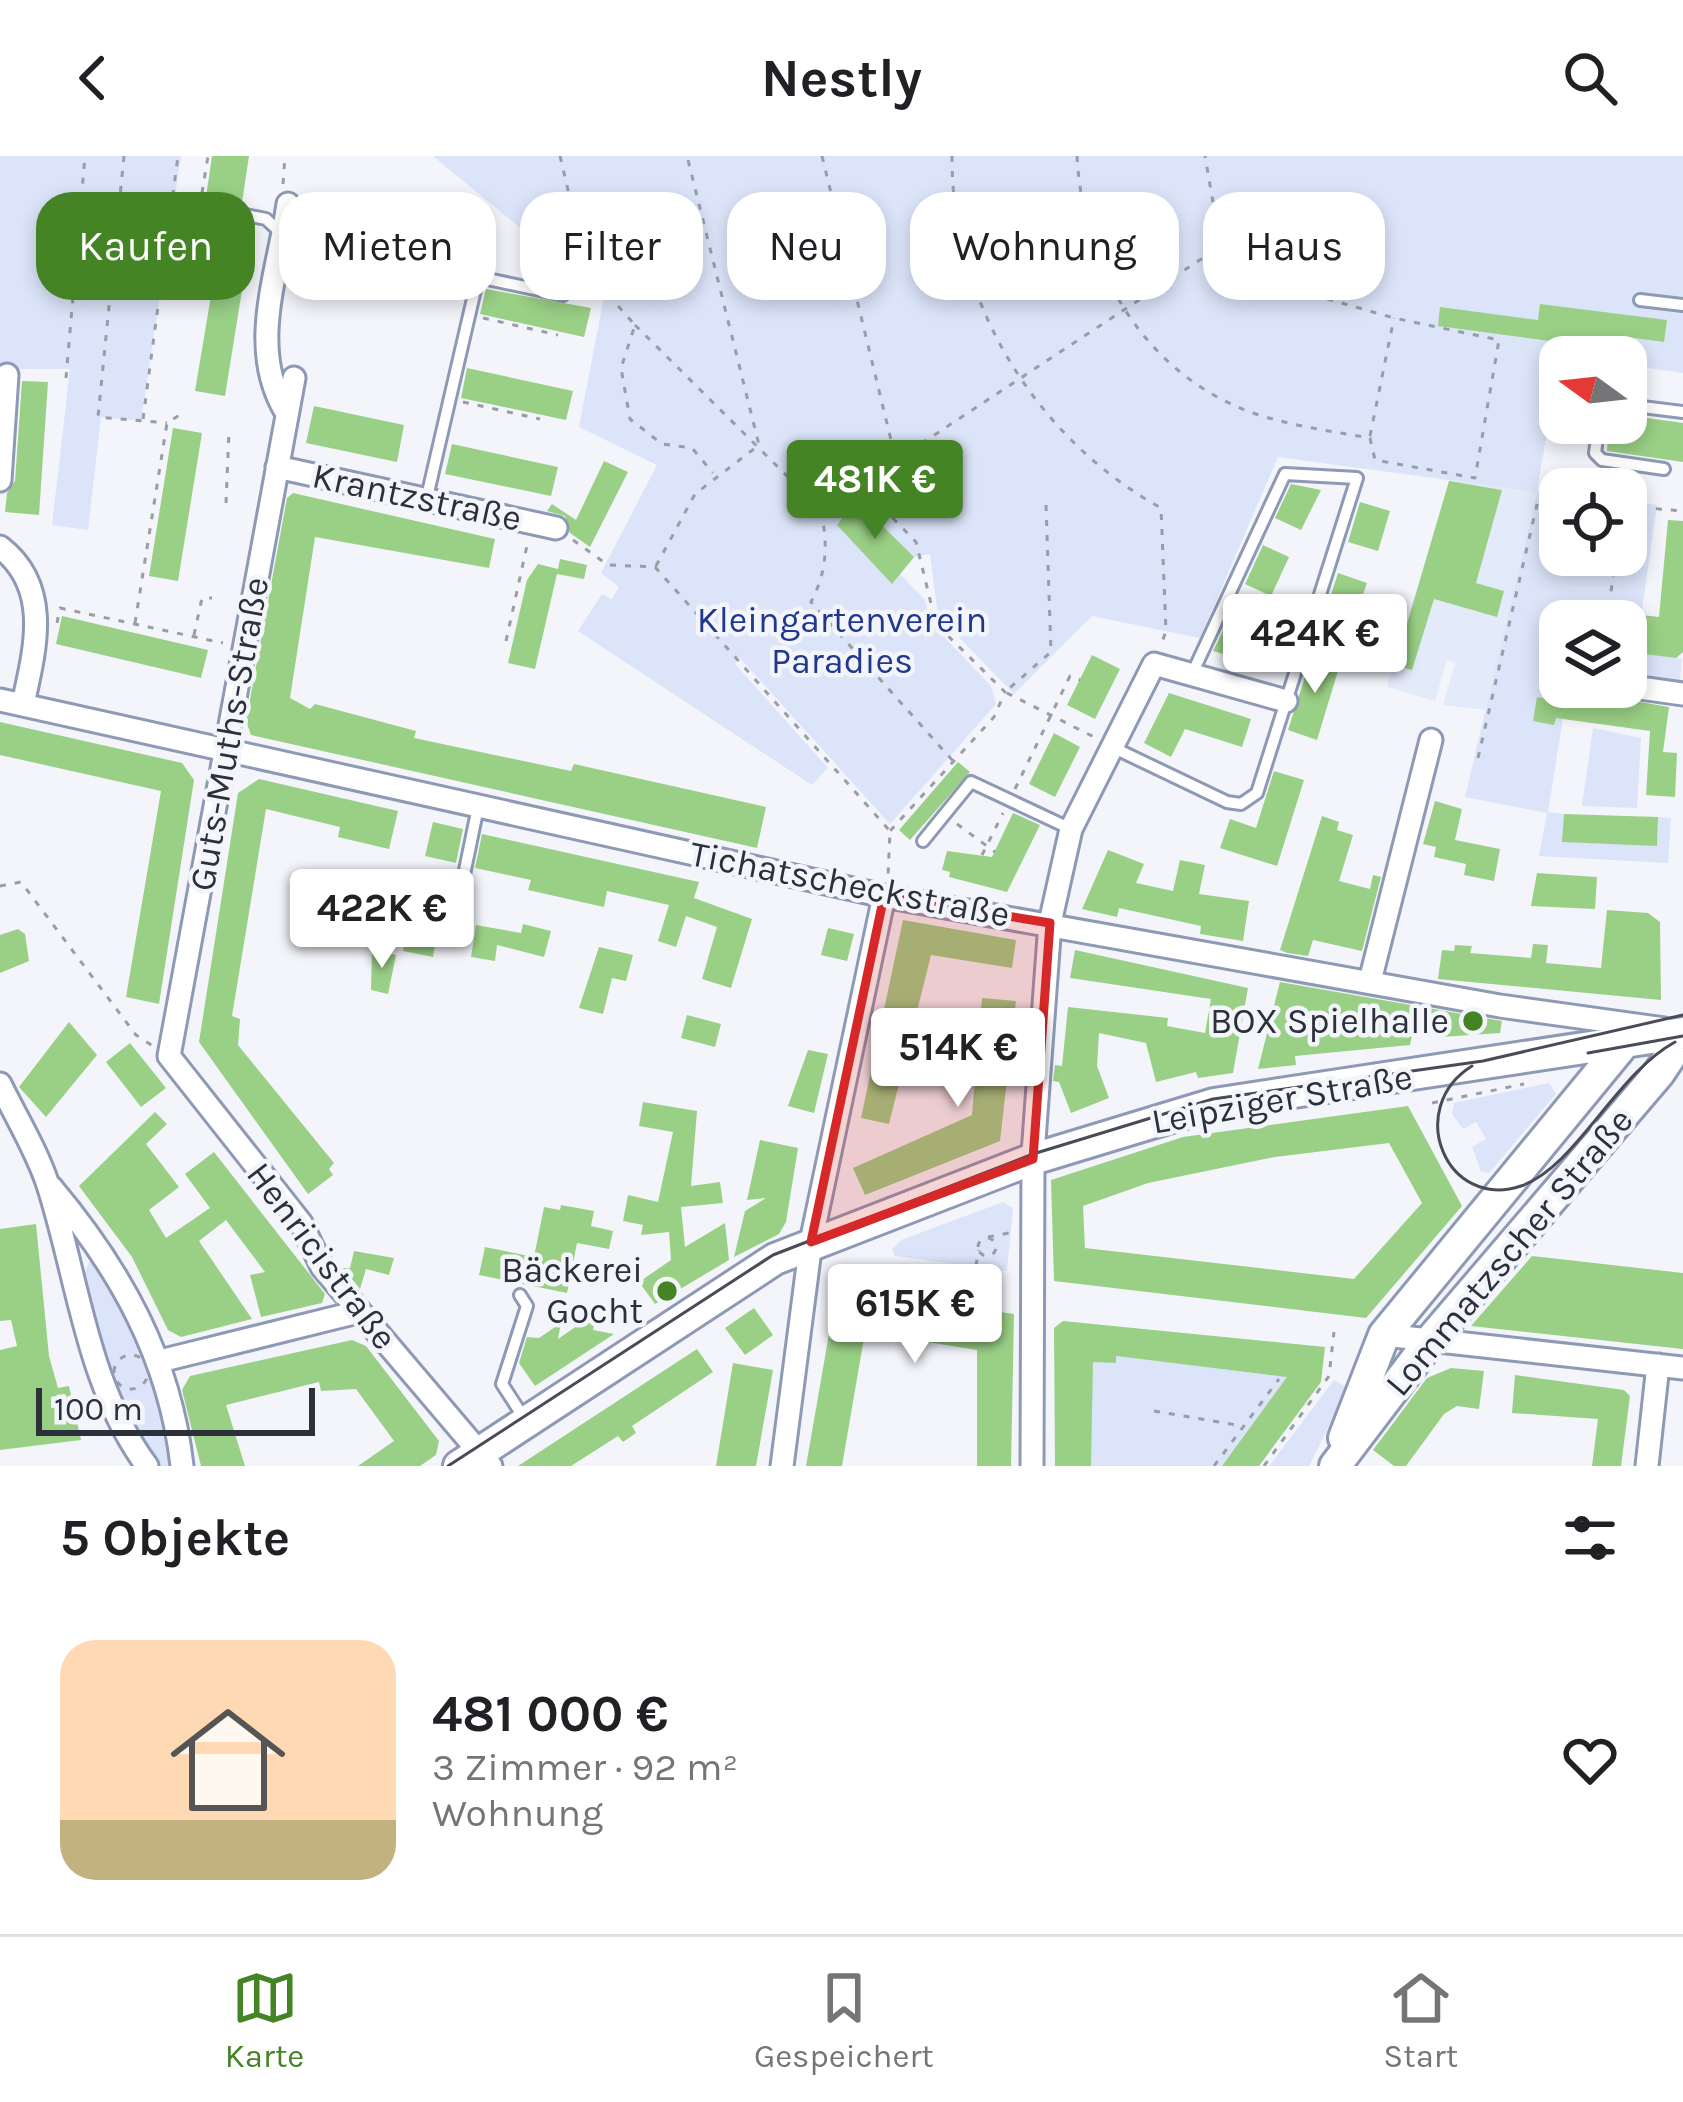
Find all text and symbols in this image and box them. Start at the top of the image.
icon: back [60,45,126,111]
icon: search [1557,45,1623,111]
text: Nestly [761,46,922,110]
chip: Kaufen [36,192,255,300]
chip: Mieten [279,192,496,300]
chip: Filter [520,192,703,300]
chip: Neu [727,192,886,300]
chip: Wohnung [910,192,1179,300]
chip: Haus [1203,192,1385,300]
north arrow [1539,336,1647,444]
map controls [1539,336,1647,708]
pin: 481K € [777,440,973,542]
street label: Krantzstraße [309,454,525,540]
text: 481K € [814,456,936,502]
button: locate [1539,468,1647,576]
street label: Guts-Muths-Straße [181,574,277,894]
pin: 424K € [1217,594,1413,696]
park label: Kleingartenverein Paradies [697,599,987,682]
button: layers [1539,600,1647,708]
text: 424K € [1250,610,1380,656]
street label: Tichatscheckstraße [687,832,1013,936]
pin: 422K € [284,869,480,971]
text: 422K € [317,885,447,931]
place label: BOX Spielhalle [1210,1000,1449,1042]
pin: 514K € [860,1008,1056,1110]
marker: BOX Spielhalle [1460,1008,1486,1034]
text: 514K € [898,1024,1018,1070]
street label: Leipziger Straße [1148,1055,1416,1143]
street label: Lommatzscher Straße [1376,1100,1642,1404]
street label: Henricistraße [238,1154,406,1358]
place label: Bäckerei Gocht [501,1249,643,1332]
pin: 615K € [817,1264,1013,1366]
marker: Bäckerei Gocht [654,1278,680,1304]
text: 615K € [855,1280,975,1326]
scale bar [36,1382,315,1435]
text: 100 m [54,1390,143,1428]
icon: filters [1557,1505,1623,1571]
text: 5 Objekte [60,1508,290,1568]
text: 481 000 € [432,1684,668,1744]
icon: home [156,1688,300,1832]
icon: heart [1557,1727,1623,1793]
text: 3 Zimmer · 92 m² [432,1744,738,1790]
text: Wohnung [432,1790,603,1836]
tab: Karte [225,1965,304,2075]
tab: Gespeichert [754,1965,934,2075]
tab: Start [1383,1965,1458,2075]

